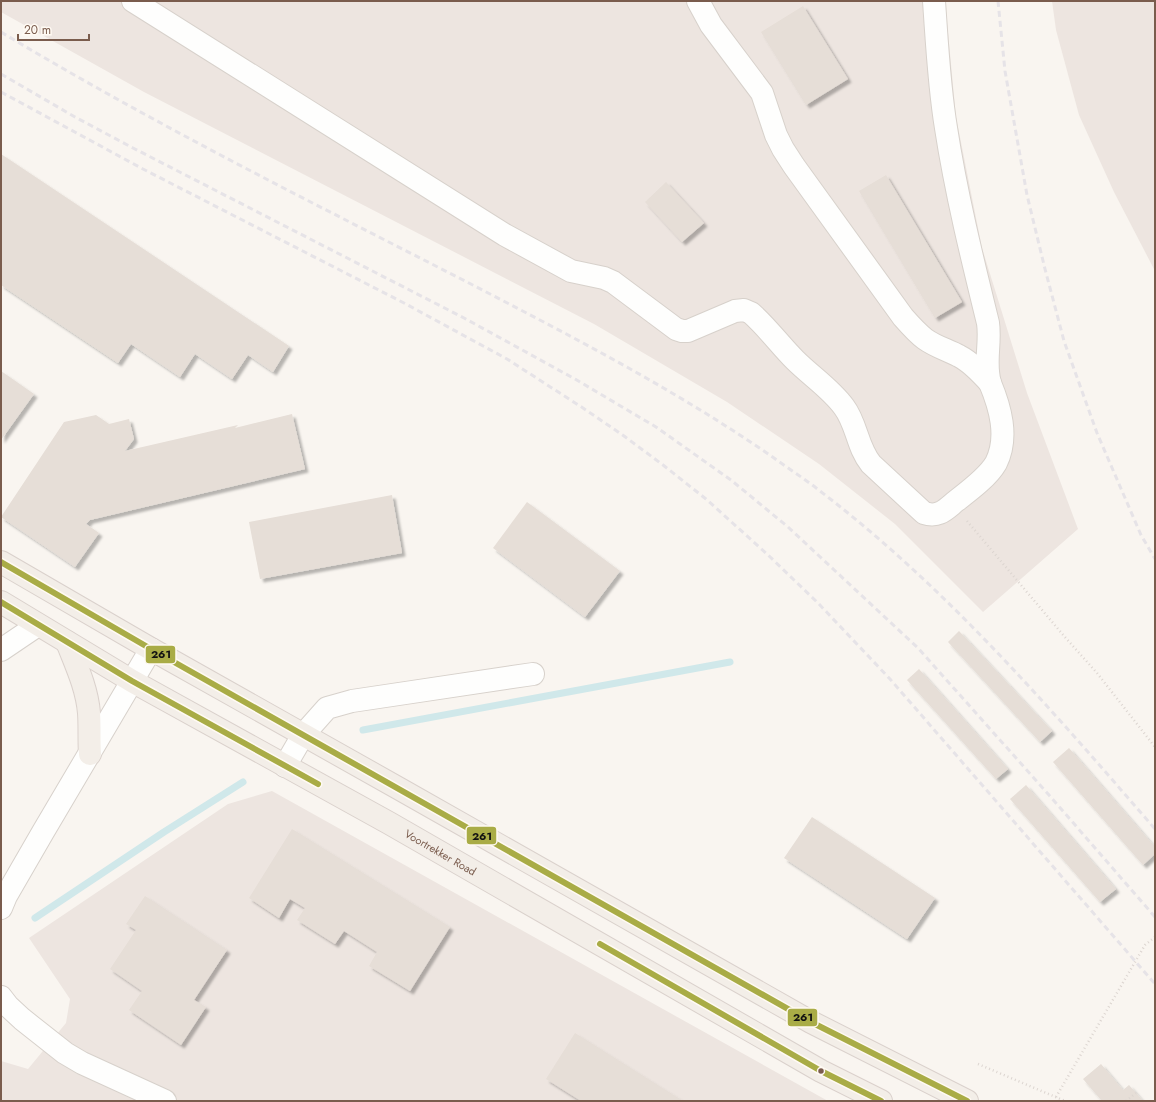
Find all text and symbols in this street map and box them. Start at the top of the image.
scale bar [18,16,89,42]
text: 20 m [24,21,51,39]
line badge: 261 [145,645,176,664]
text: 261 [151,646,171,662]
street label: Voortrekker Road [402,826,479,879]
line badge: 261 [466,826,497,845]
text: 261 [472,828,492,844]
line badge: 261 [787,1008,818,1027]
text: 261 [793,1009,813,1025]
unlabelled marker [816,1066,826,1076]

